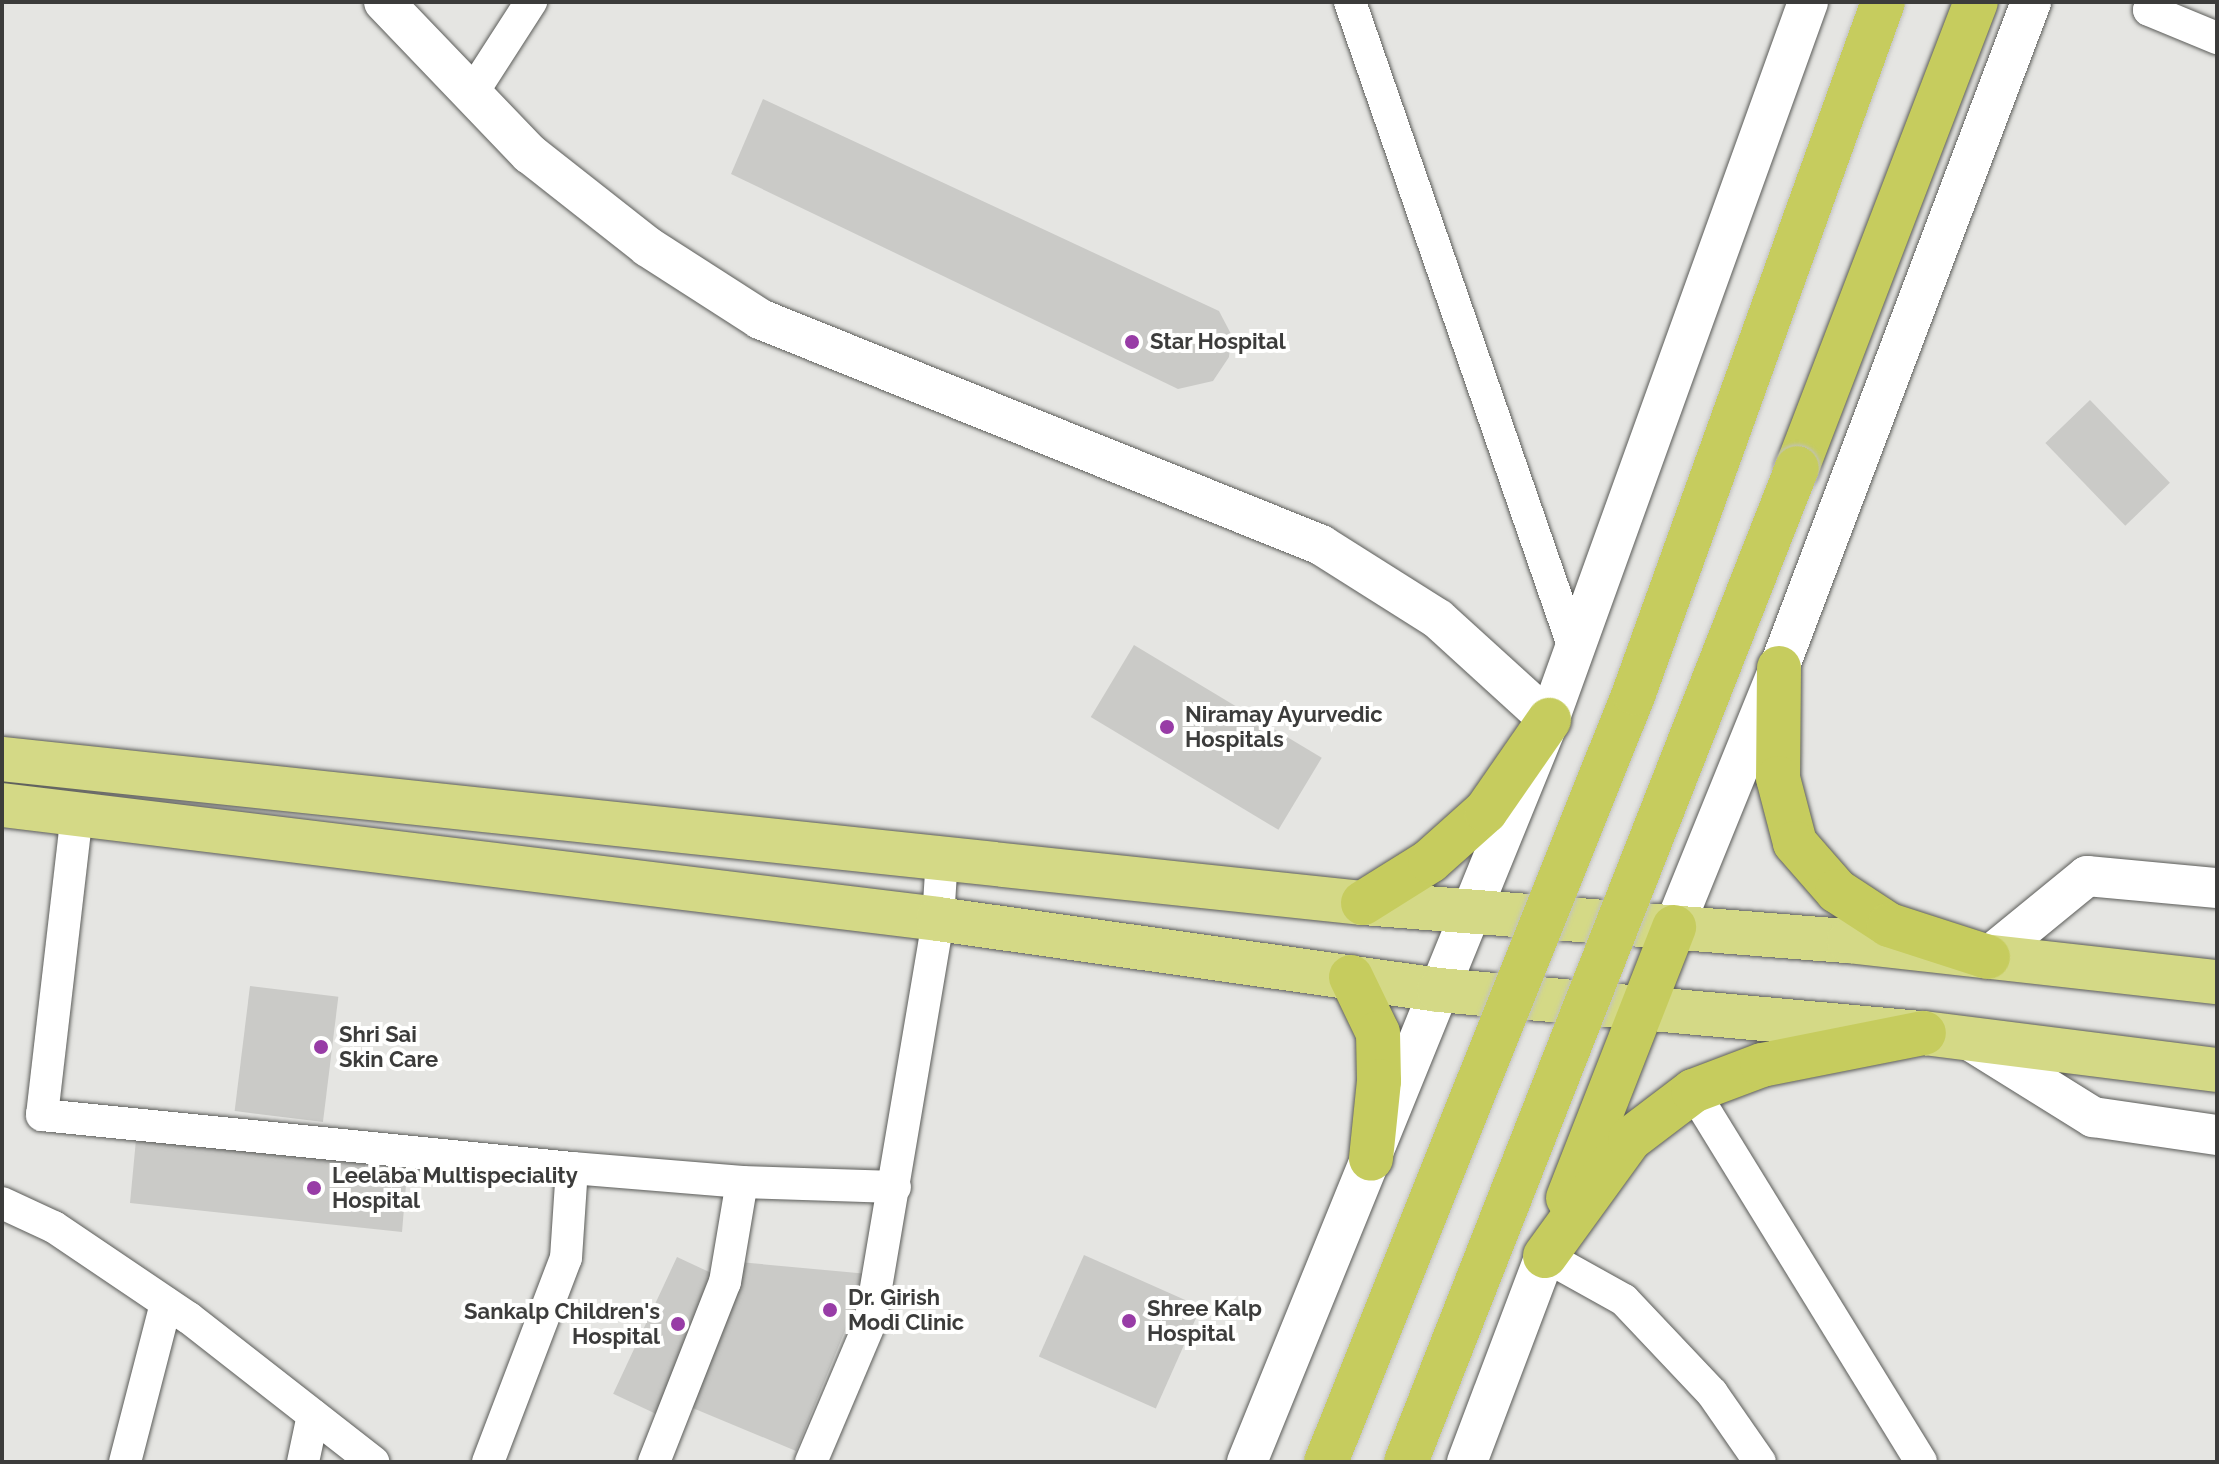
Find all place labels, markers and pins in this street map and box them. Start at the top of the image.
place label: Star Hospital [1150,329,1286,355]
marker: Star Hospital [1121,331,1143,353]
place label: Niramay Ayurvedic Hospitals [1185,701,1384,752]
marker: Niramay Ayurvedic Hospitals [1156,716,1178,738]
place label: Shri Sai Skin Care [339,1021,438,1072]
marker: Shri Sai Skin Care [310,1036,332,1058]
place label: Leelaba Multispeciality Hospital [332,1162,578,1214]
marker: Leelaba Multispeciality Hospital [303,1177,325,1199]
place label: Dr. Girish Modi Clinic [848,1284,964,1336]
place label: Shree Kalp Hospital [1147,1295,1262,1346]
place label: Sankalp Children's Hospital [464,1298,660,1350]
marker: Dr. Girish Modi Clinic [819,1299,841,1321]
marker: Shree Kalp Hospital [1118,1310,1140,1332]
marker: Sankalp Children's Hospital [667,1313,689,1335]

